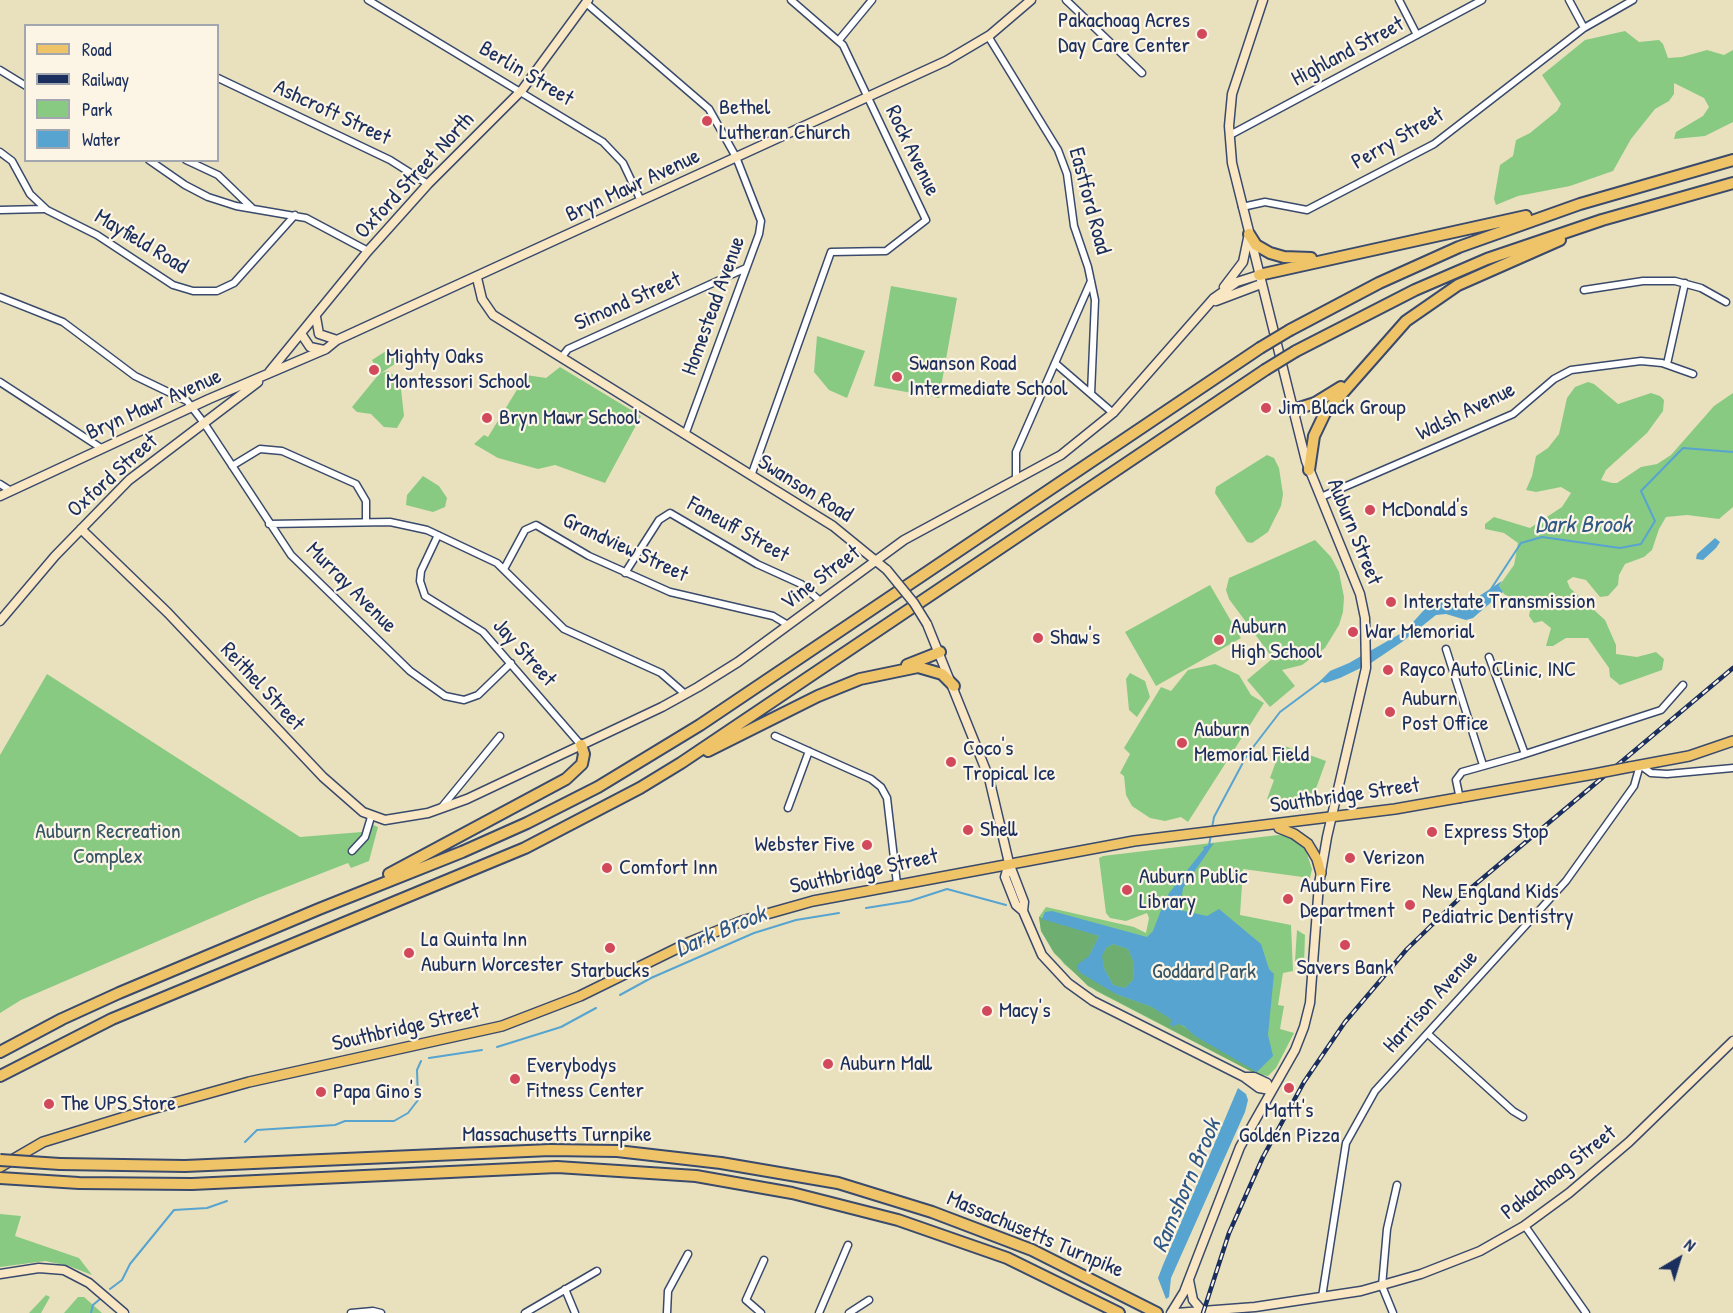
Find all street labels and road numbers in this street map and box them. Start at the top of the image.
street label: Highland Street [1287,11,1409,93]
street label: Berlin Street [474,36,578,112]
street label: Ashcroft Street [269,74,395,152]
street label: Rock Avenue [879,101,945,201]
street label: Perry Street [1347,102,1449,176]
street label: Oxford Street North [350,107,480,245]
street label: Bryn Mawr Avenue [562,143,704,229]
street label: Eastford Road [1062,145,1116,257]
street label: Mayfield Road [90,204,192,280]
street label: Homestead Avenue [677,233,751,379]
street label: Simond Street [571,267,685,337]
street label: Bryn Mawr Avenue [82,363,226,447]
street label: Walsh Avenue [1412,377,1520,447]
street label: Oxford Street [62,429,164,523]
street label: Swanson Road [753,449,857,529]
street label: Auburn Street [1321,475,1387,589]
street label: Faneuff Street [683,491,793,569]
street label: Grandview Street [558,507,692,589]
street label: Murray Avenue [300,537,402,639]
street label: Vine Street [776,540,866,616]
street label: Jay Street [487,614,561,692]
street label: Reithel Street [214,637,310,737]
street label: Southbridge Street [1269,772,1421,820]
street label: Southbridge Street [788,843,940,901]
street label: Harrison Avenue [1378,945,1484,1059]
street label: Southbridge Street [330,998,482,1058]
street label: Pakachoag Street [1496,1120,1622,1226]
street label: Massachusetts Turnpike [462,1122,652,1148]
street label: Massachusetts Turnpike [943,1186,1127,1284]

